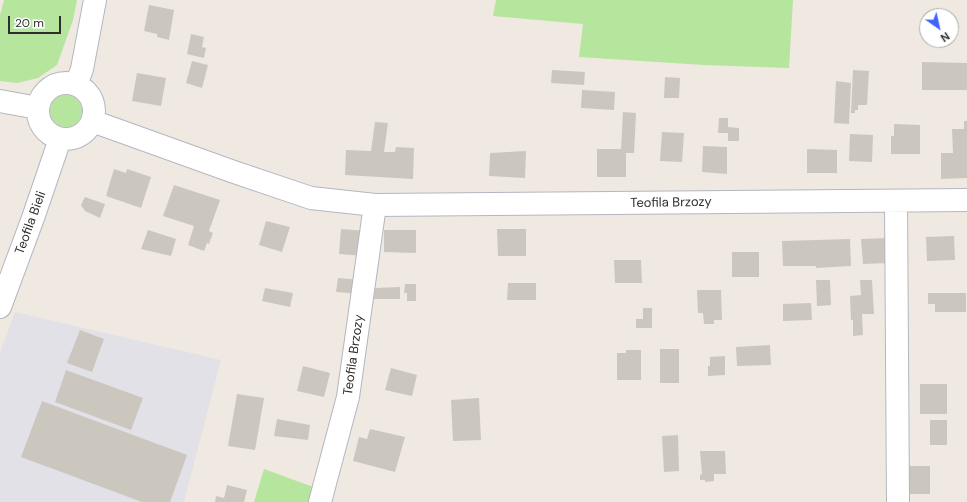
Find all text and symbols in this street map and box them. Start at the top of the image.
scale bar [10,8,63,34]
north arrow [919,8,959,48]
text: 20 m [15,15,44,31]
text: N [938,29,952,45]
street label: Teofila Bieli [12,189,50,257]
street label: Teofila Brzozy [630,194,712,212]
street label: Teofila Brzozy [341,314,367,396]

